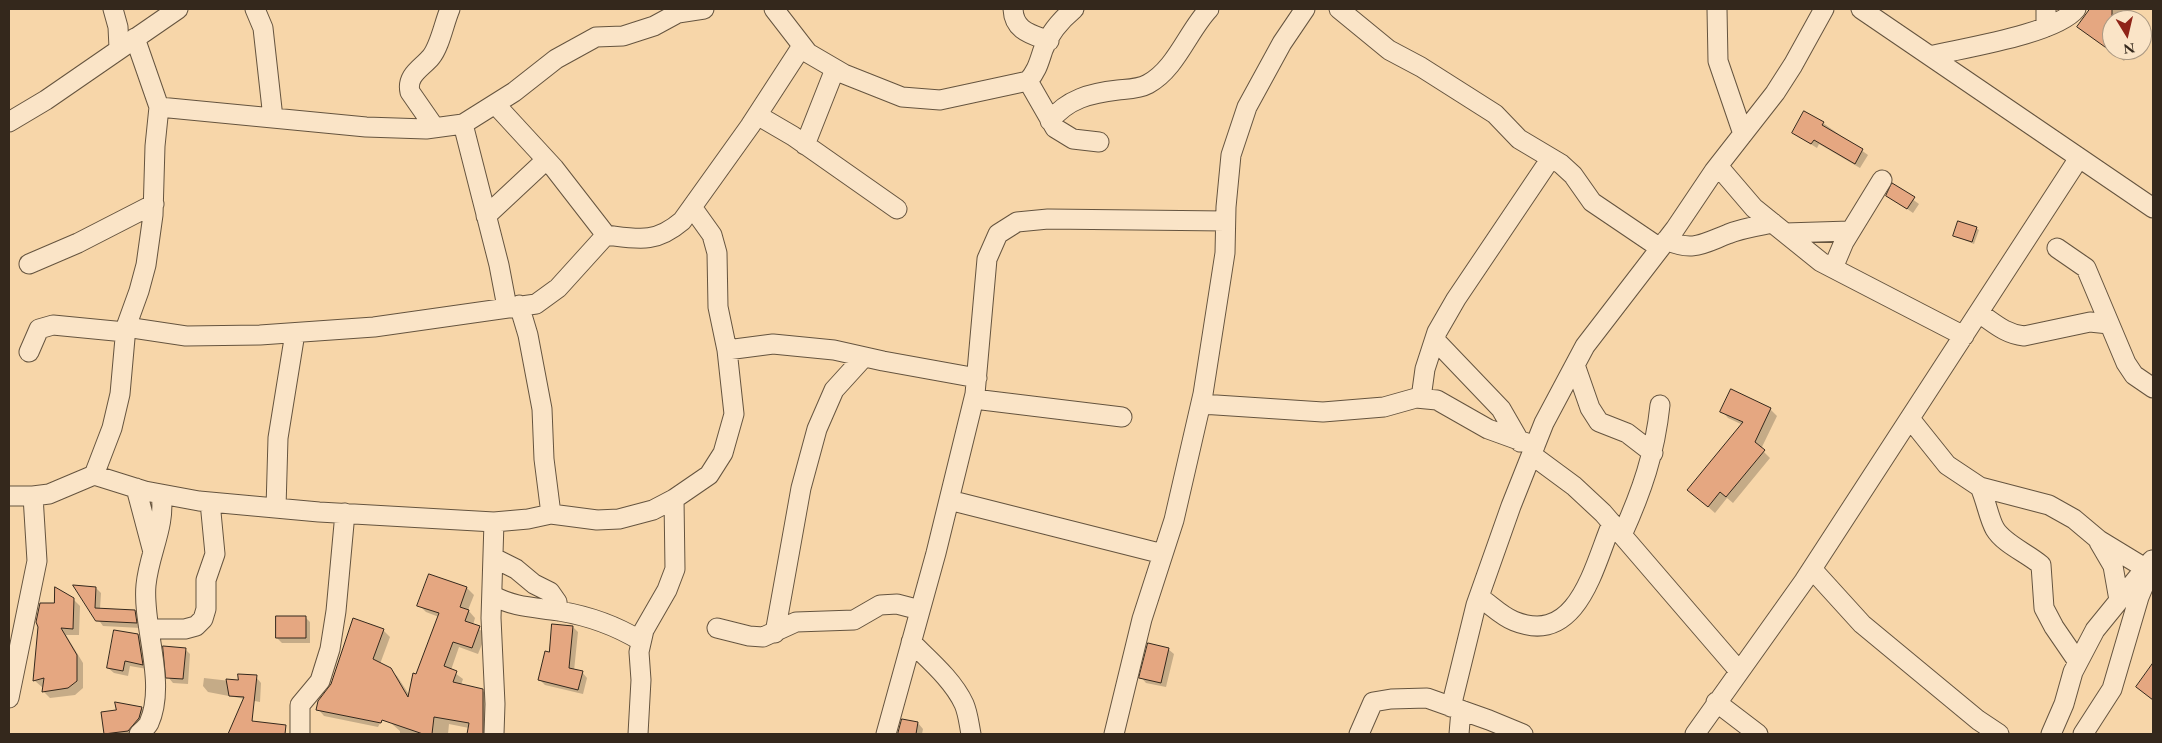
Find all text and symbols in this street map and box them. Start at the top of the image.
north arrow [2102,10,2152,60]
text: N [2122,39,2136,59]

